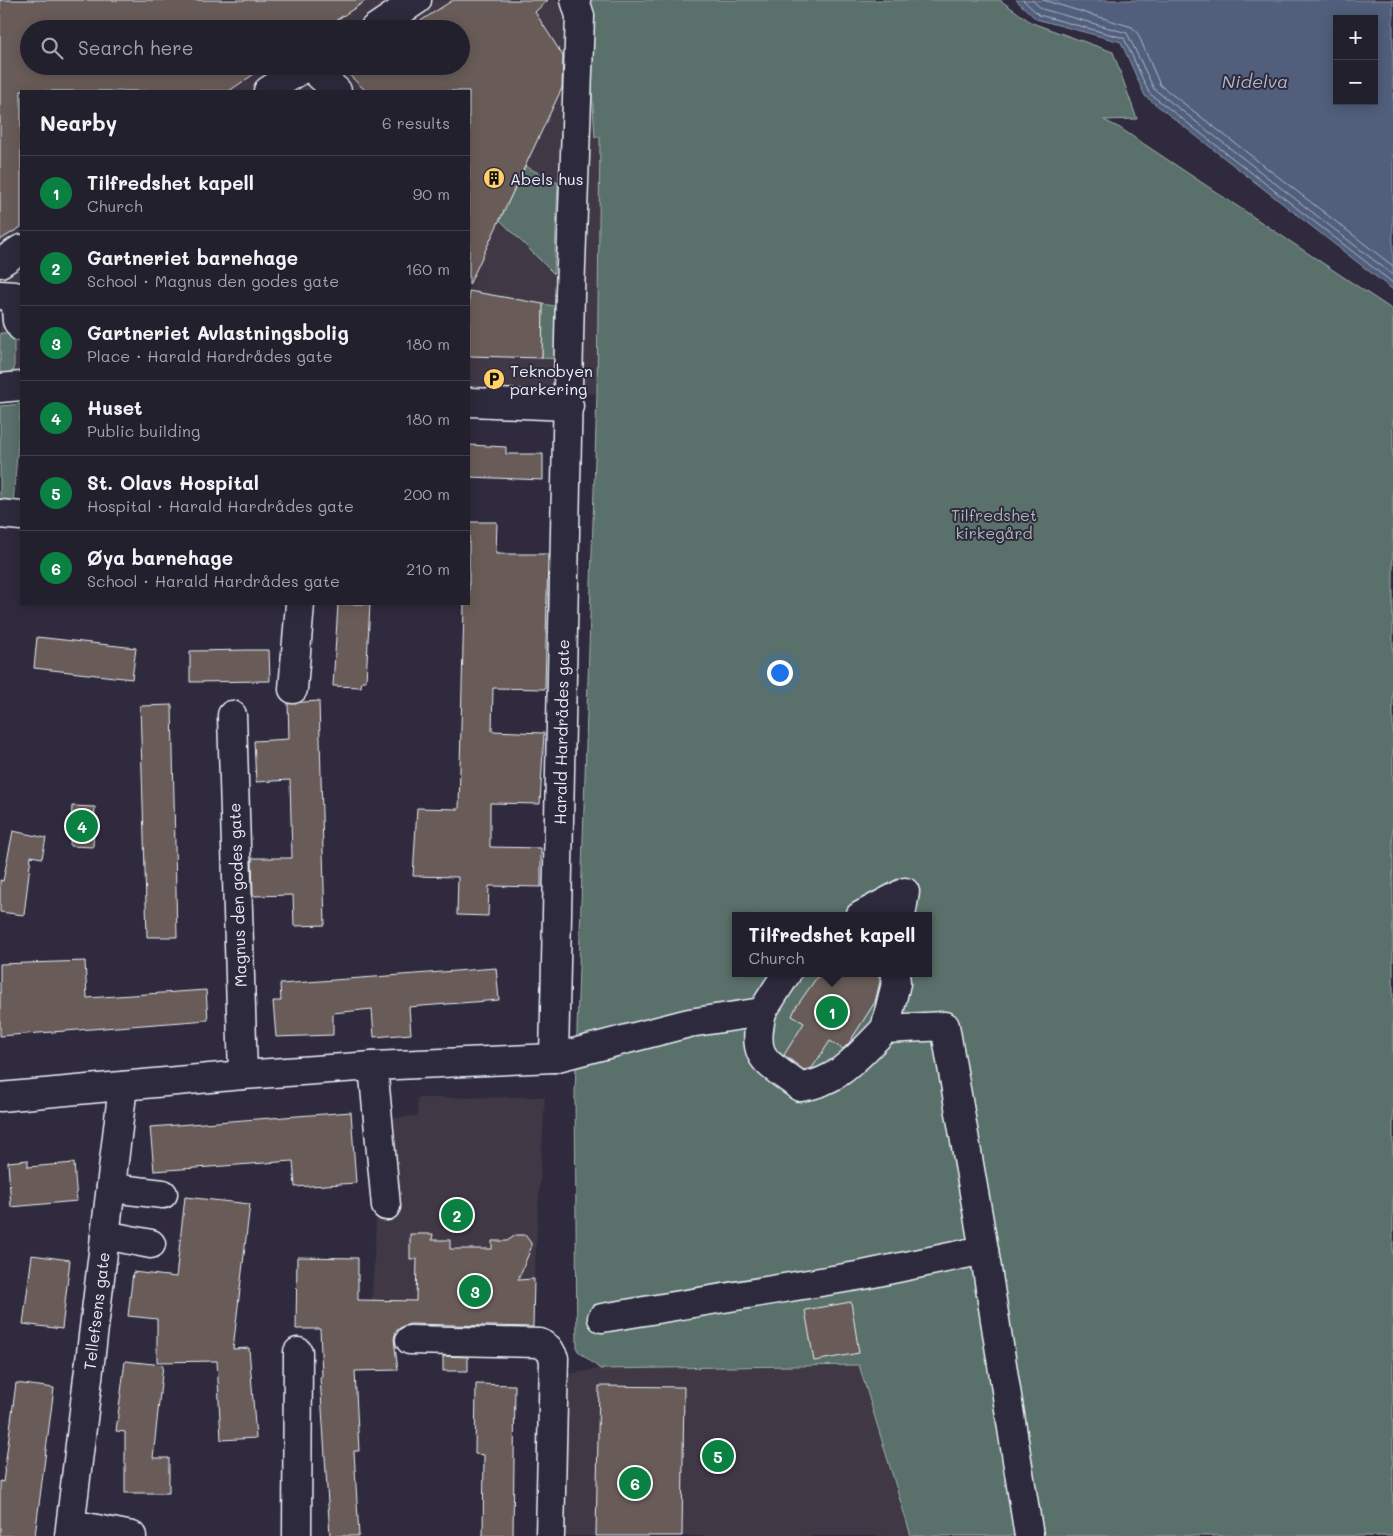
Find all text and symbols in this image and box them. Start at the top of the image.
map controls [1333,15,1378,105]
button: + [1333,15,1378,60]
search box [20,20,470,75]
icon: search [38,34,66,62]
text: Search here [78,35,194,60]
button: − [1333,60,1378,105]
water label: Nidelva [1222,69,1288,93]
text: Nearby [40,109,117,136]
text: 6 results [382,112,450,133]
building icon: Abels hus [482,166,506,190]
place label: Abels hus [510,168,584,189]
text: Tilfredshet kapell [87,170,254,195]
text: 1 [52,183,60,204]
text: 90 m [413,183,450,204]
text: Church [87,195,143,216]
text: Gartneriet barnehage [87,245,298,270]
text: 2 [52,258,60,279]
text: 160 m [405,258,450,279]
text: School · Magnus den godes gate [87,270,339,291]
text: Gartneriet Avlastningsbolig [87,320,349,345]
text: 3 [51,333,61,354]
text: 180 m [405,333,450,354]
text: Place · Harald Hardrådes gate [87,345,333,366]
place label: Teknobyen parkering [510,360,593,399]
parking icon: Teknobyen parkering [482,367,506,391]
text: Huset [87,395,143,420]
text: 4 [51,408,61,429]
text: 180 m [405,408,450,429]
text: Public building [87,420,200,441]
text: St. Olavs Hospital [87,470,259,495]
text: 5 [51,483,61,504]
text: 200 m [403,483,450,504]
text: Hospital · Harald Hardrådes gate [87,495,354,516]
park label: Tilfredshet kirkegård [951,504,1037,543]
text: Øya barnehage [87,545,233,570]
text: 6 [51,558,61,579]
text: 210 m [406,558,450,579]
text: School · Harald Hardrådes gate [87,570,340,591]
street label: Harald Hardrådes gate [549,639,573,825]
your location [767,660,793,686]
street label: Magnus den godes gate [223,802,251,988]
pin: 4 [66,807,98,845]
popup [732,912,932,977]
text: Tilfredshet kapell [749,922,915,947]
text: Church [749,947,804,968]
pin: 1 [816,993,848,1031]
pin: 2 [441,1196,473,1234]
street label: Tellefsens gate [78,1251,114,1371]
pin: 3 [459,1272,491,1310]
pin: 5 [702,1437,734,1475]
pin: 6 [619,1464,651,1502]

